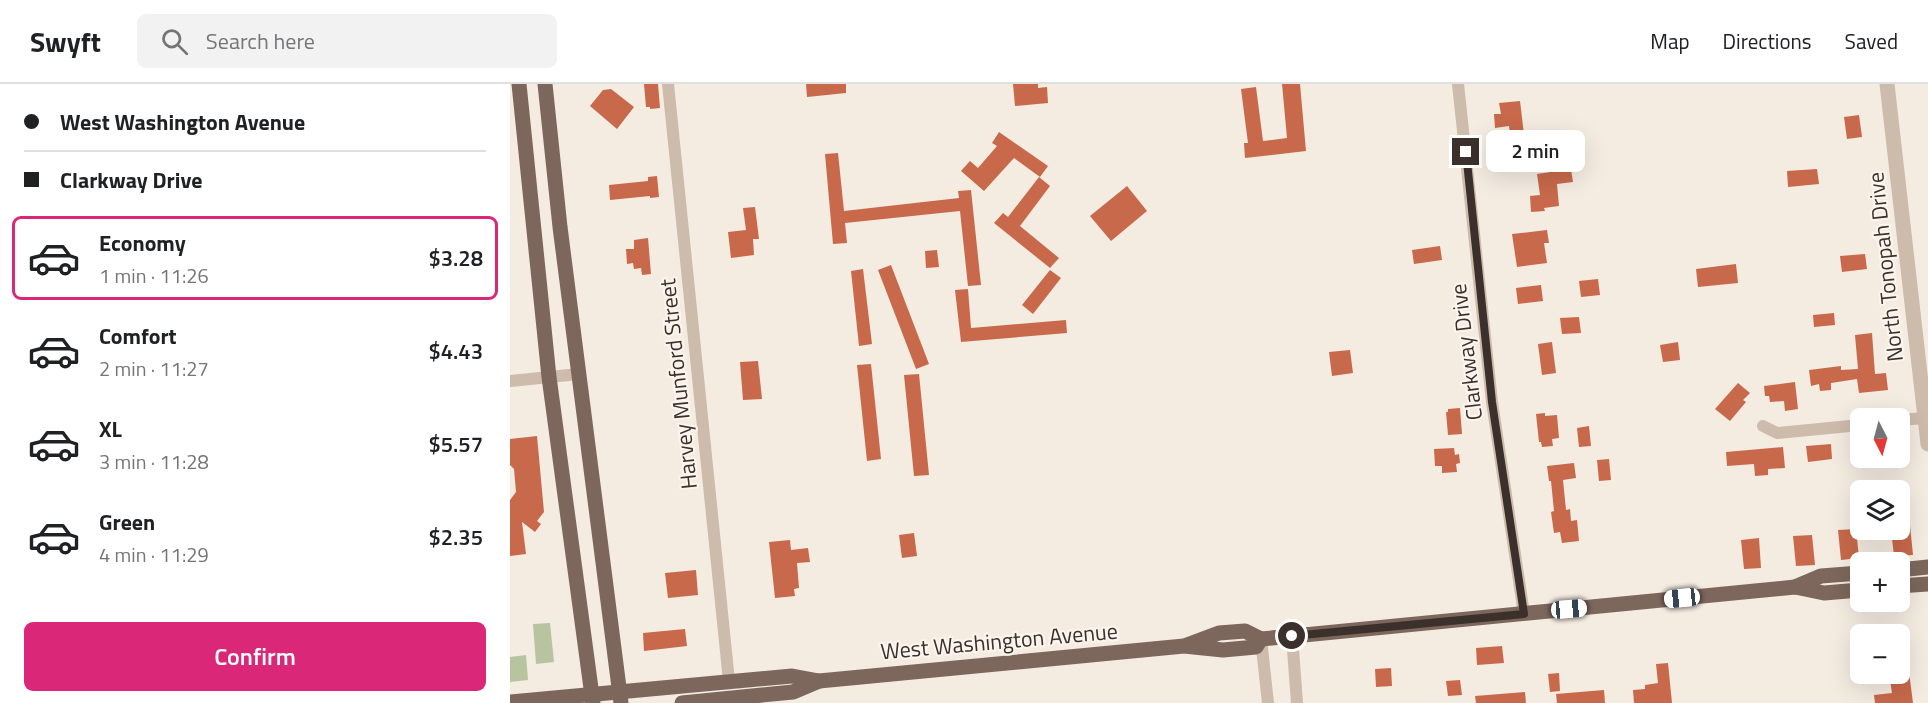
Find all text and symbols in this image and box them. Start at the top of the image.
search box [137,14,557,68]
text: Swyft [30,20,101,63]
text: Search here [206,24,315,58]
icon: search [158,25,191,58]
text: Map [1650,25,1690,57]
text: Directions [1723,25,1812,57]
text: Saved [1845,25,1898,57]
text: West Washington Avenue [60,105,305,139]
callout: 2 min [1487,131,1586,173]
text: 2 min [1511,135,1560,166]
route end [1452,138,1479,165]
text: Clarkway Drive [60,163,202,197]
street label: North Tonopah Drive [1858,171,1912,363]
text: Economy [99,226,186,260]
icon: car [27,231,81,285]
text: $3.28 [428,241,483,275]
text: 1 min · 11:26 [99,260,209,291]
street label: Harvey Munford Street [650,277,706,491]
street label: Clarkway Drive [1441,282,1491,422]
text: Comfort [99,319,177,353]
icon: car [27,324,81,378]
text: $4.43 [428,334,483,368]
text: 2 min · 11:27 [99,353,209,384]
north arrow [1850,408,1910,468]
map controls [1850,408,1910,684]
text: XL [99,412,122,446]
icon: car [27,417,81,471]
text: $5.57 [428,427,483,461]
text: 3 min · 11:28 [99,446,209,477]
button: layers [1850,480,1910,540]
text: Green [99,505,155,539]
icon: car [27,510,81,564]
text: $2.35 [428,520,483,554]
text: 4 min · 11:29 [99,539,209,570]
button: + [1850,552,1910,612]
car [1663,587,1701,609]
car [1550,598,1588,620]
street label: West Washington Avenue [879,614,1119,668]
button: Confirm [24,622,486,691]
route start [1278,622,1305,649]
button: − [1850,624,1910,684]

